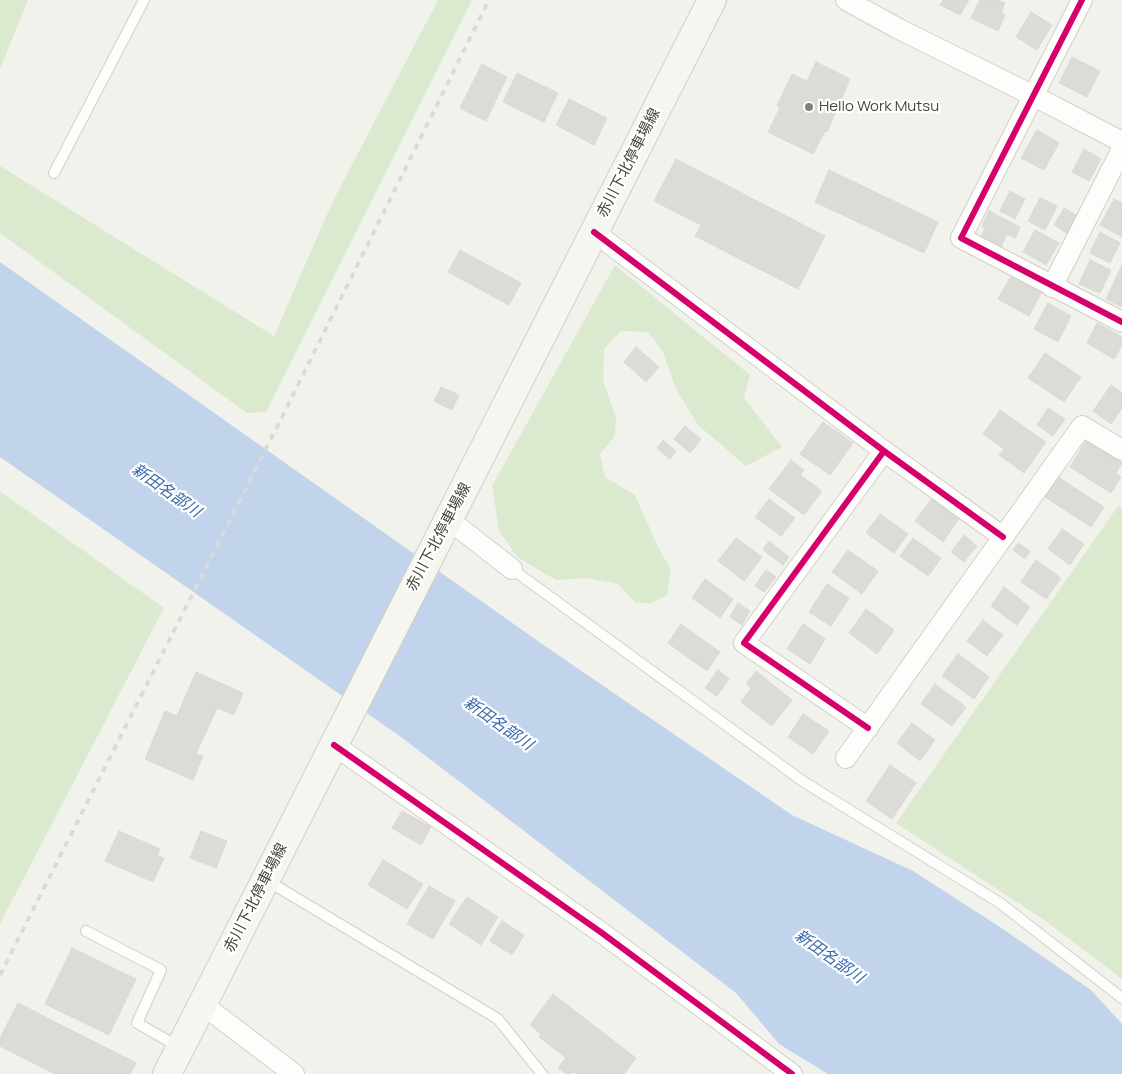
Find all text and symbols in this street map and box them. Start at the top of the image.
place label: Hello Work Mutsu [819,98,939,116]
marker: Hello Work Mutsu [803,101,815,113]
street label: 赤川下北停車場線 [594,105,664,221]
water label: 新田名部川 [128,460,204,522]
street label: 赤川下北停車場線 [403,480,475,594]
water label: 新田名部川 [460,693,536,755]
street label: 赤川下北停車場線 [221,840,291,956]
water label: 新田名部川 [791,926,867,988]

